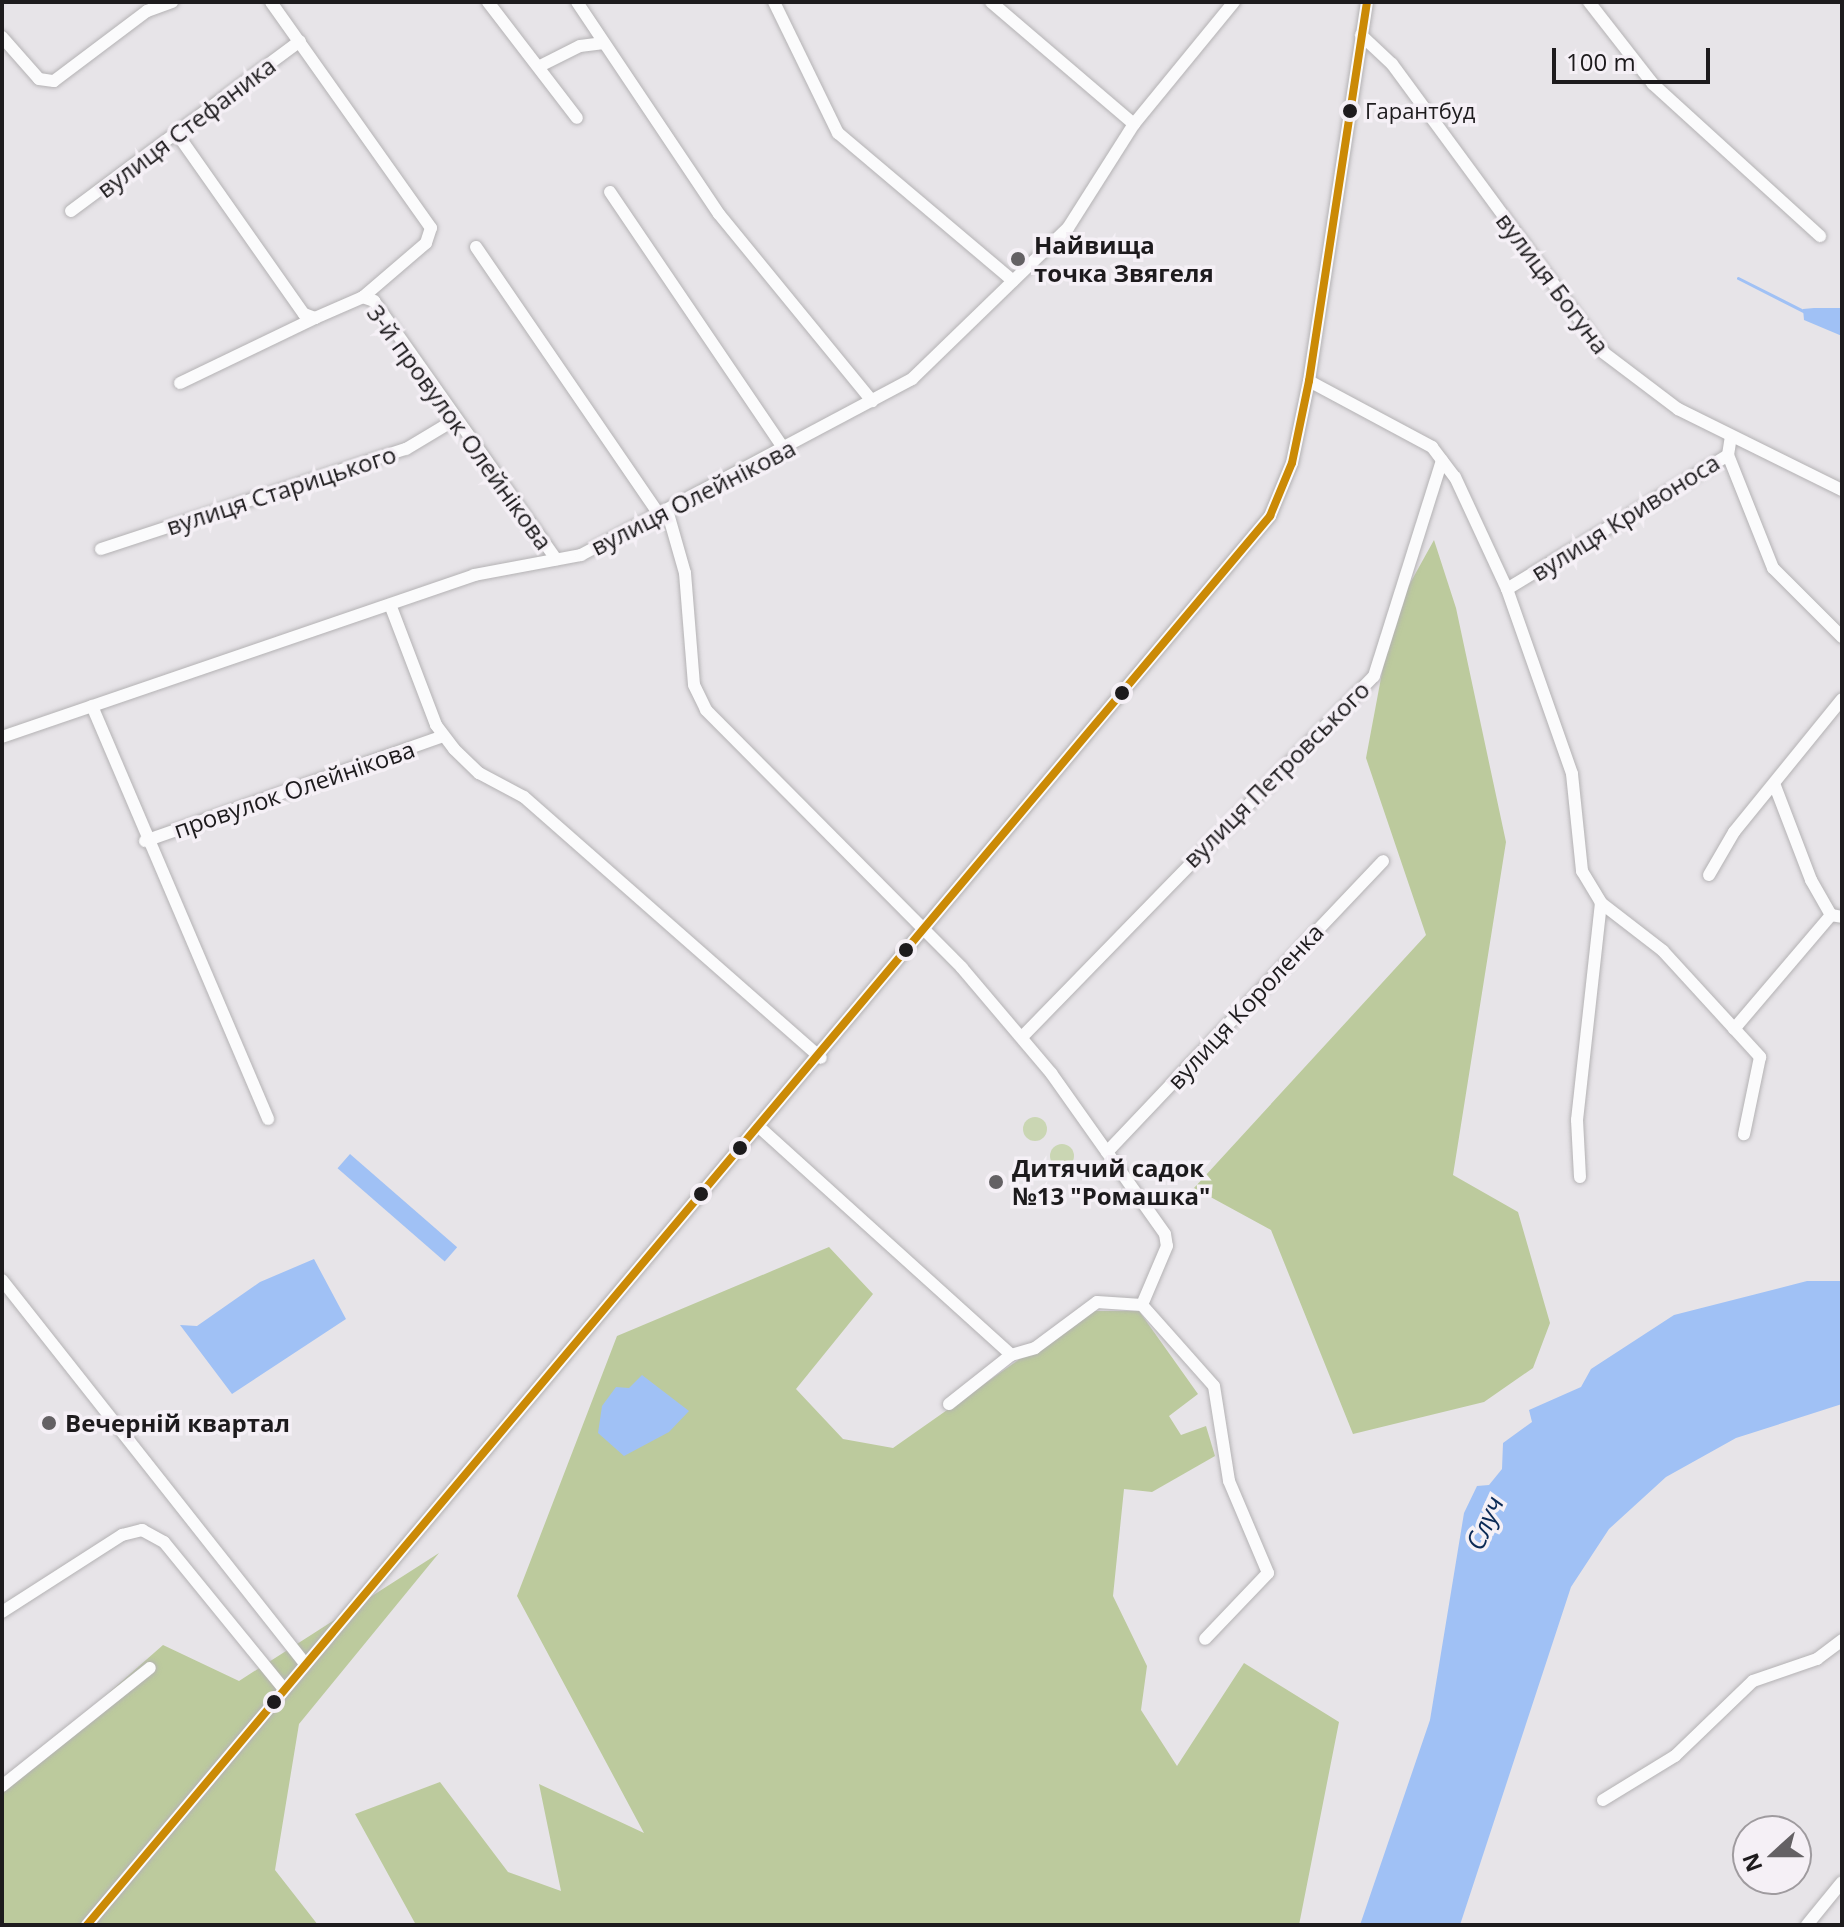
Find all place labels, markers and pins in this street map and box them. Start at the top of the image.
place label: Гарантбуд [1365,98,1475,124]
marker: Гарантбуд [1342,103,1358,119]
place label: Найвища точка Звягеля [1034,231,1214,287]
marker: Найвища точка Звягеля [1009,250,1027,268]
unlabelled marker [1114,685,1130,701]
unlabelled marker [898,942,914,958]
unlabelled marker [732,1140,748,1156]
place label: Дитячий садок №13 "Ромашка" [1012,1154,1210,1210]
marker: Дитячий садок №13 "Ромашка" [987,1173,1005,1191]
unlabelled marker [693,1186,709,1202]
place label: Вечерній квартал [65,1409,290,1437]
marker: Вечерній квартал [40,1414,58,1432]
unlabelled marker [266,1694,282,1710]

